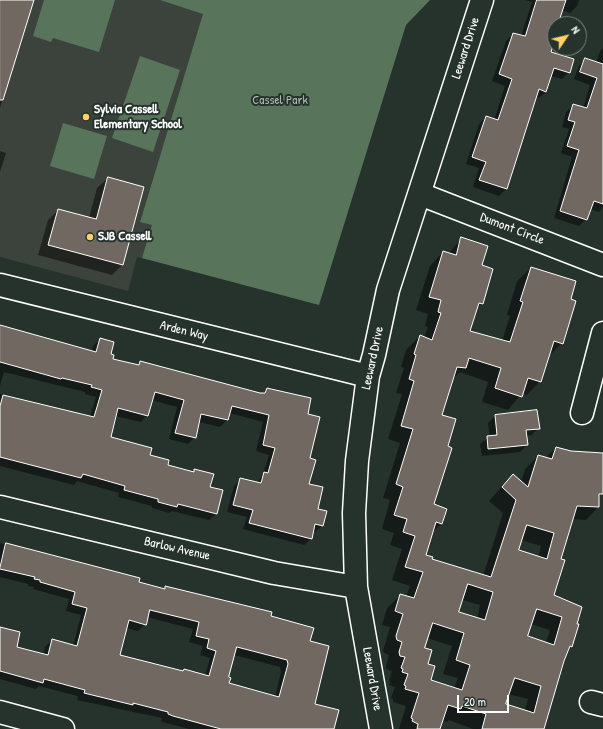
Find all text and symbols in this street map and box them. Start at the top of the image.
street label: Leeward Drive [449,15,483,81]
north arrow [547,16,587,56]
text: N [569,23,583,36]
park label: Cassel Park [252,93,308,109]
place label: Sylvia Cassell Elementary School [94,102,182,133]
marker: Sylvia Cassell Elementary School [81,112,91,122]
street label: Dumont Circle [478,210,546,248]
place label: SJB Cassell [98,229,151,245]
marker: SJB Cassell [85,232,95,242]
street label: Arden Way [158,317,210,345]
street label: Leeward Drive [359,325,387,391]
street label: Barlow Avenue [142,534,212,564]
street label: Leeward Drive [359,646,385,712]
scale bar [459,687,511,713]
text: 20 m [464,693,486,710]

